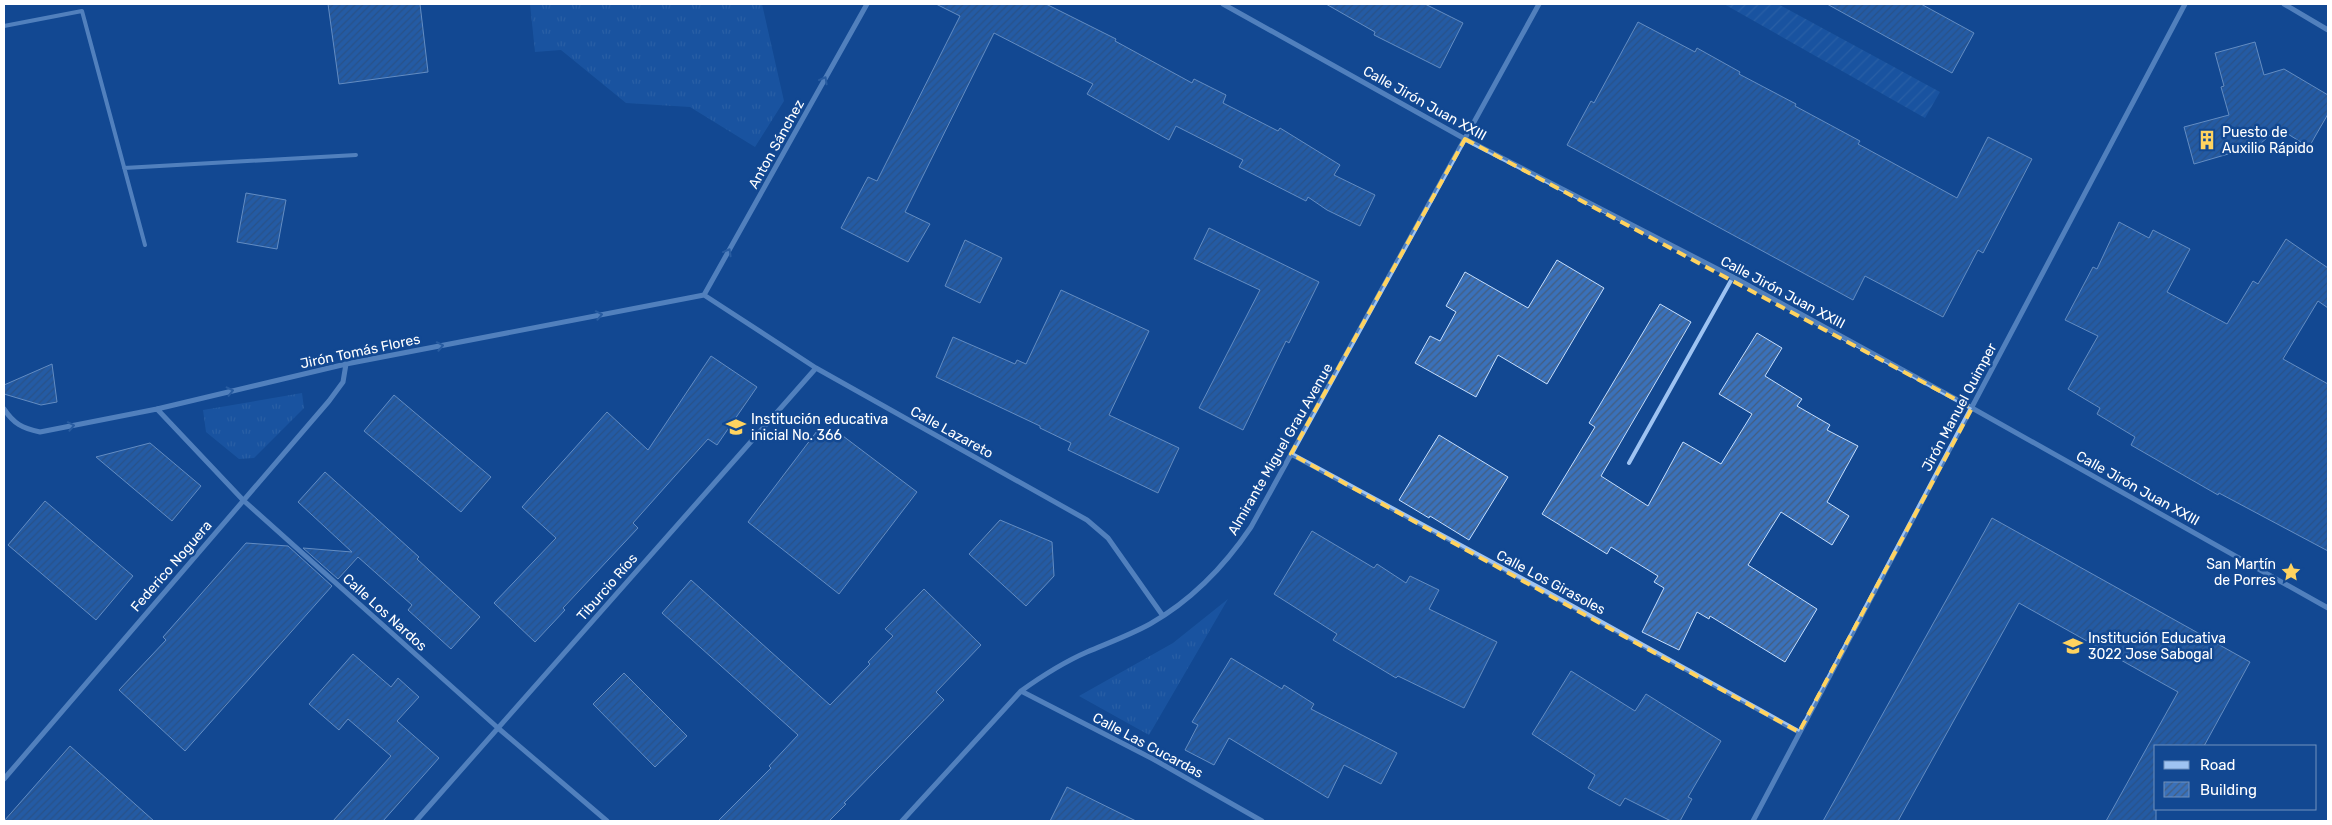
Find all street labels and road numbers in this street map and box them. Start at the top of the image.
street label: Calle Jirón Juan XXIII [1360,62,1489,144]
street label: Anton Sánchez [745,97,808,192]
street label: Calle Jirón Juan XXIII [1718,252,1848,332]
street label: Jirón Tomás Flores [298,330,422,373]
street label: Jirón Manuel Quimper [1918,339,2001,474]
street label: Almirante Miguel Grau Avenue [1224,360,1337,538]
street label: Calle Lazareto [907,403,996,462]
street label: Calle Jirón Juan XXIII [2073,447,2202,529]
street label: Federico Noguera [127,517,216,615]
street label: Calle Los Girasoles [1493,547,1608,618]
street label: Tiburcio Ríos [574,550,641,624]
street label: Calle Los Nardos [339,570,430,655]
street label: Calle Las Cucardas [1090,709,1206,782]

